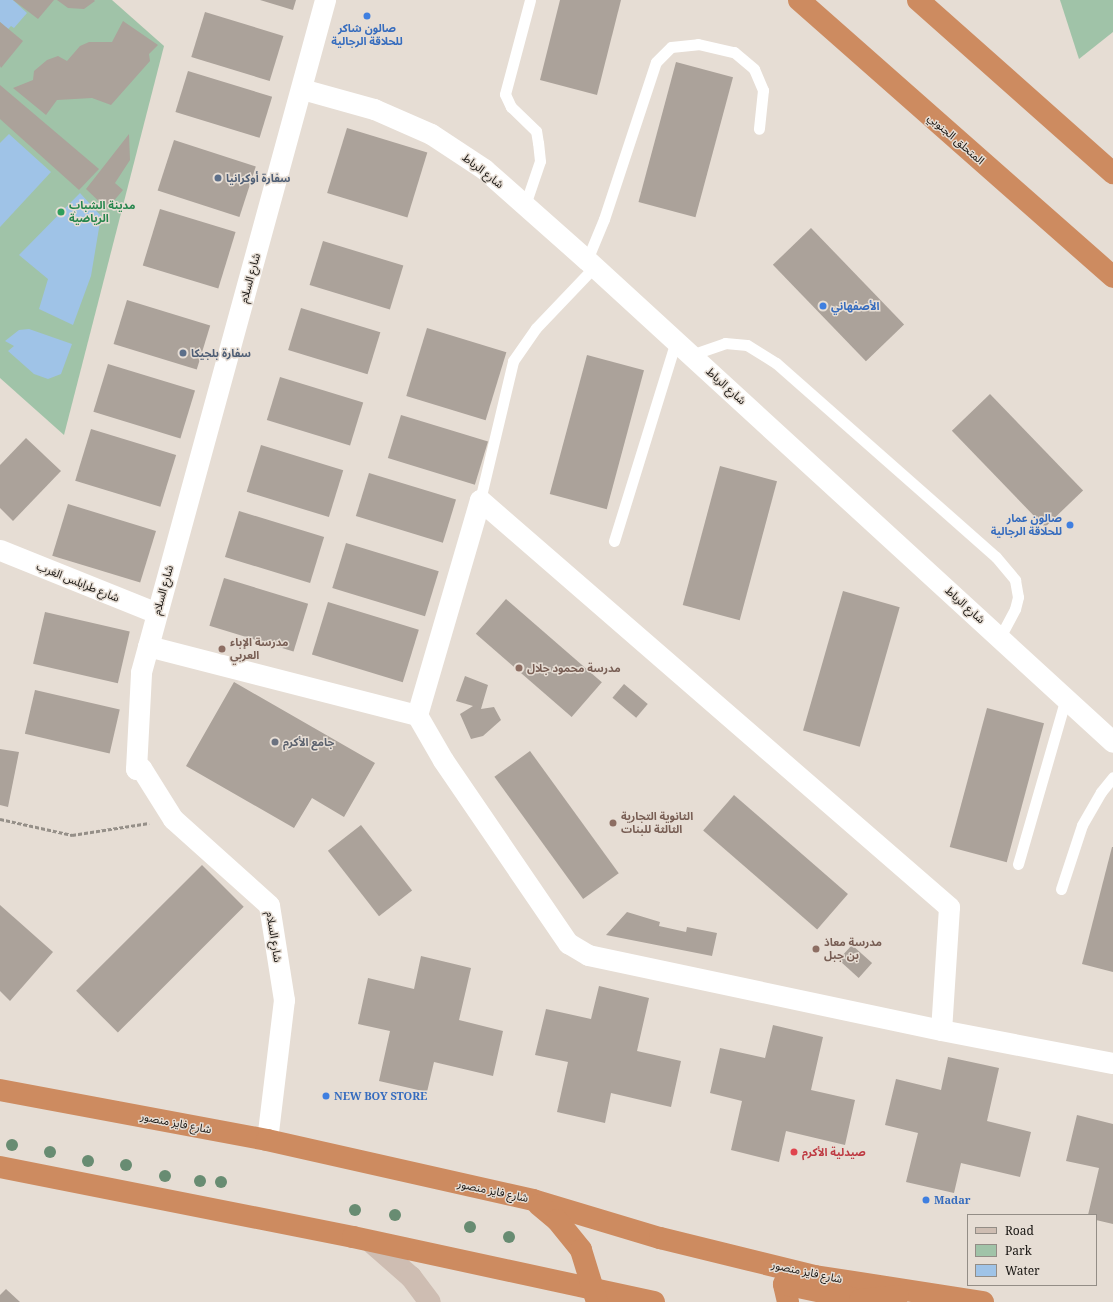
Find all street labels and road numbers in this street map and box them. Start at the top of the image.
street label: المتحلق الجنوبي [925,111,987,167]
street label: شارع الرباط [460,151,506,191]
street label: شارع السلام [237,252,263,304]
street label: شارع الرباط [704,365,748,407]
street label: شارع طرابلس الغرب [35,559,121,605]
street label: شارع السلام [150,564,176,616]
street label: شارع الرباط [943,584,987,626]
street label: شارع السلام [263,911,285,963]
street label: شارع فايز منصور [139,1110,213,1136]
street label: شارع فايز منصور [456,1177,530,1205]
street label: شارع فايز منصور [770,1258,844,1286]

